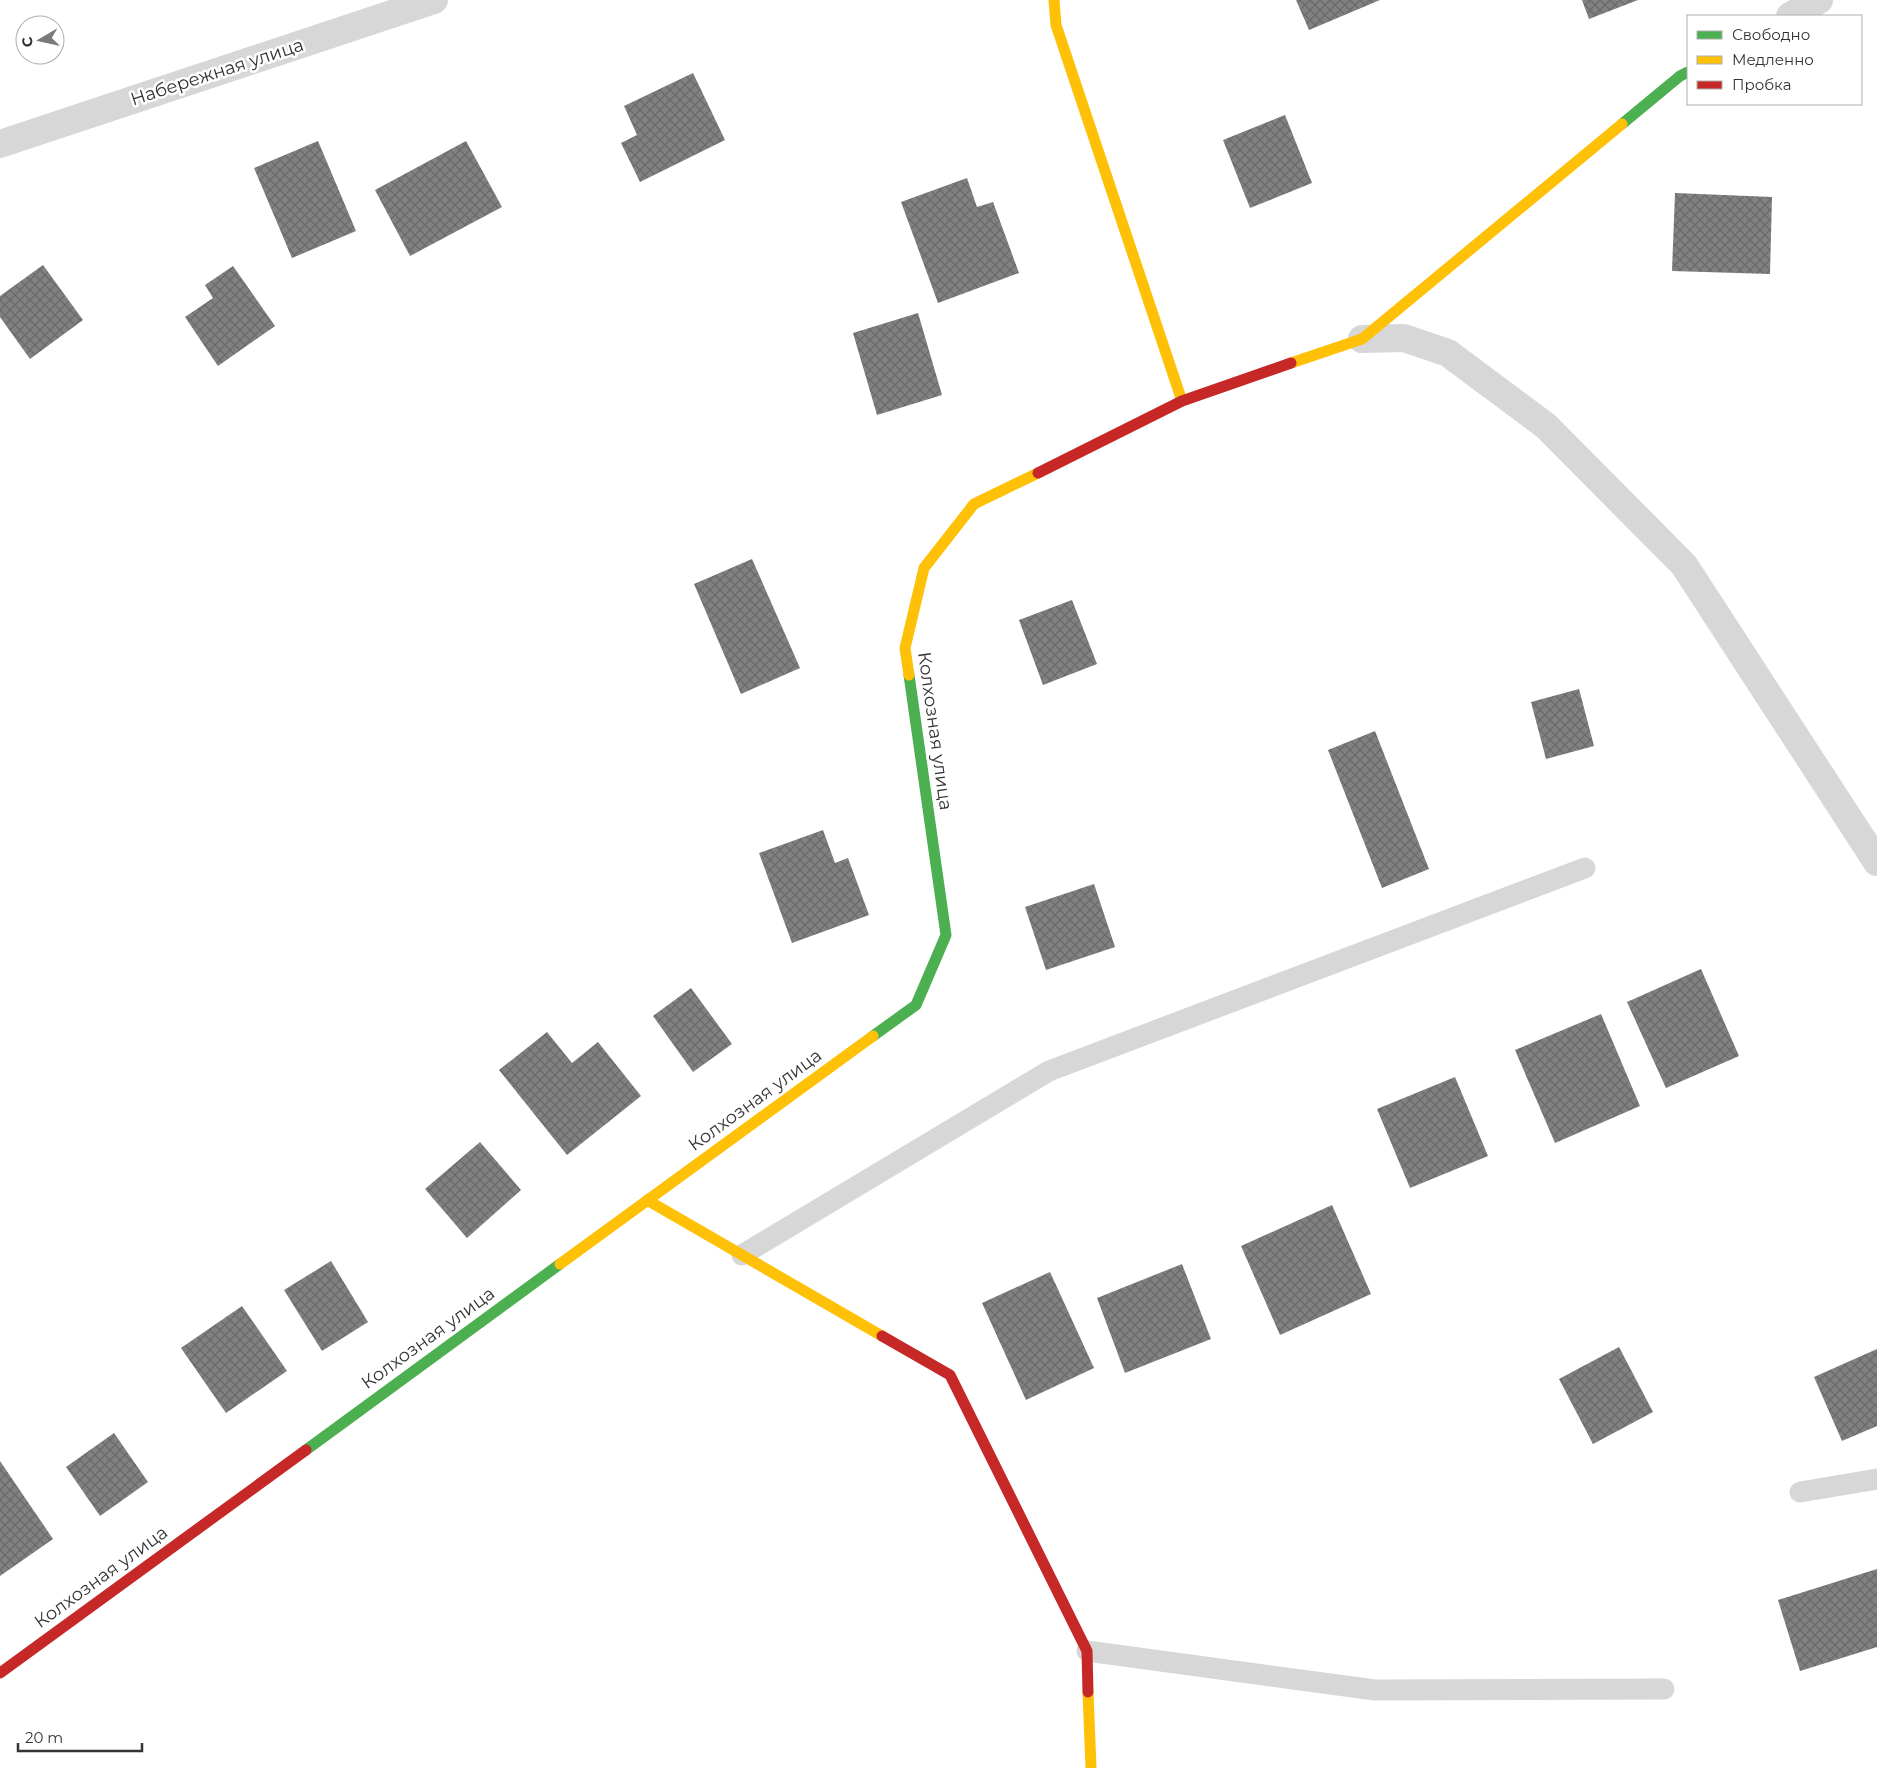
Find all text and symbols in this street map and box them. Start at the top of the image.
north arrow [15,15,65,65]
legend [1687,15,1862,105]
text: Свободно [1732,25,1810,44]
street label: Набережная улица [128,34,306,110]
text: С [17,36,37,48]
text: Медленно [1732,50,1814,69]
text: Пробка [1732,75,1791,94]
street label: Колхозная улица [913,650,957,812]
street label: Колхозная улица [684,1044,826,1156]
street label: Колхозная улица [357,1282,499,1394]
street label: Колхозная улица [30,1521,172,1633]
scale bar [18,1720,141,1752]
text: 20 m [25,1728,63,1747]

